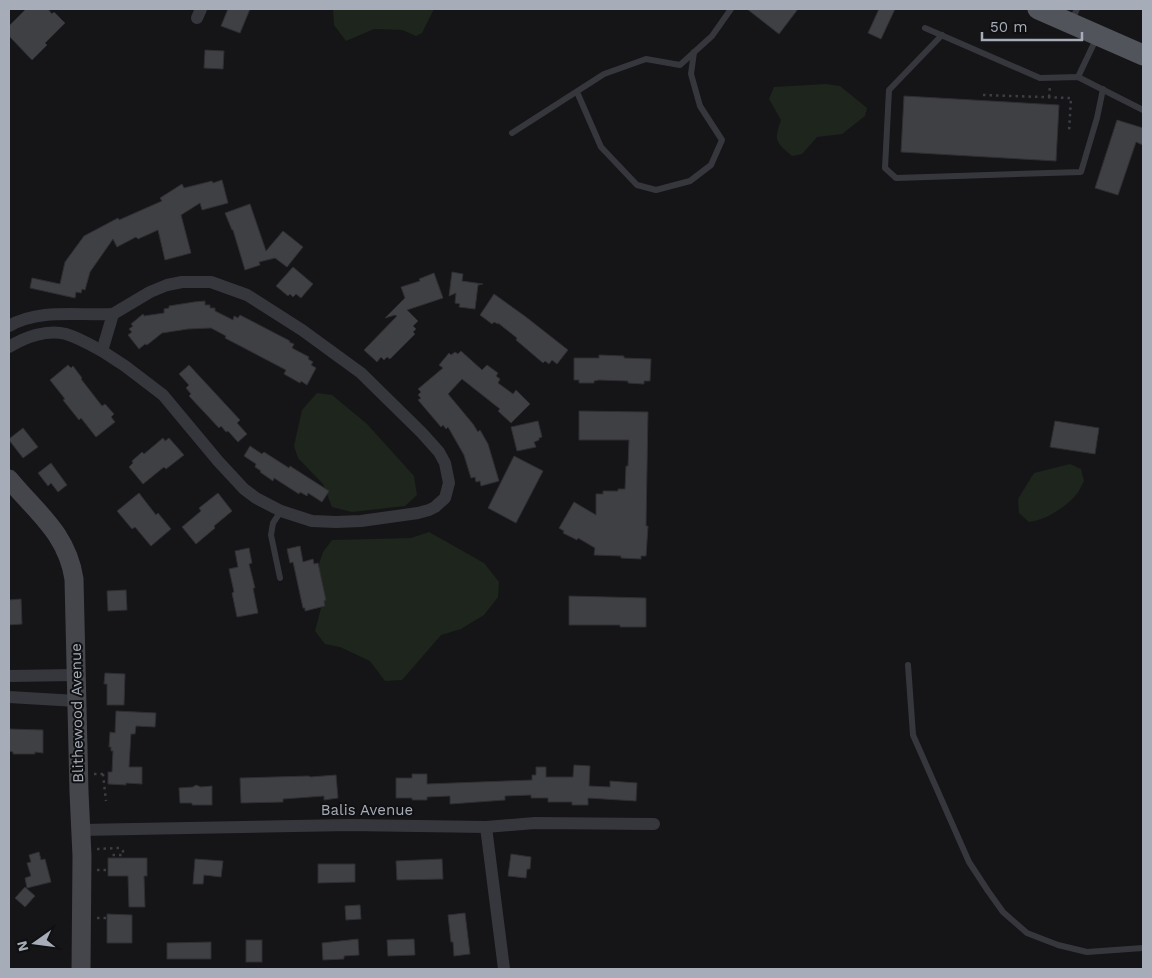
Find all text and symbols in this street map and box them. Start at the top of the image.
scale bar [982,10,1082,42]
text: 50 m [990,18,1027,36]
street label: Blithewood Avenue [67,643,87,783]
street label: Balis Avenue [321,801,413,819]
north arrow [10,918,60,968]
text: N [13,939,31,953]

